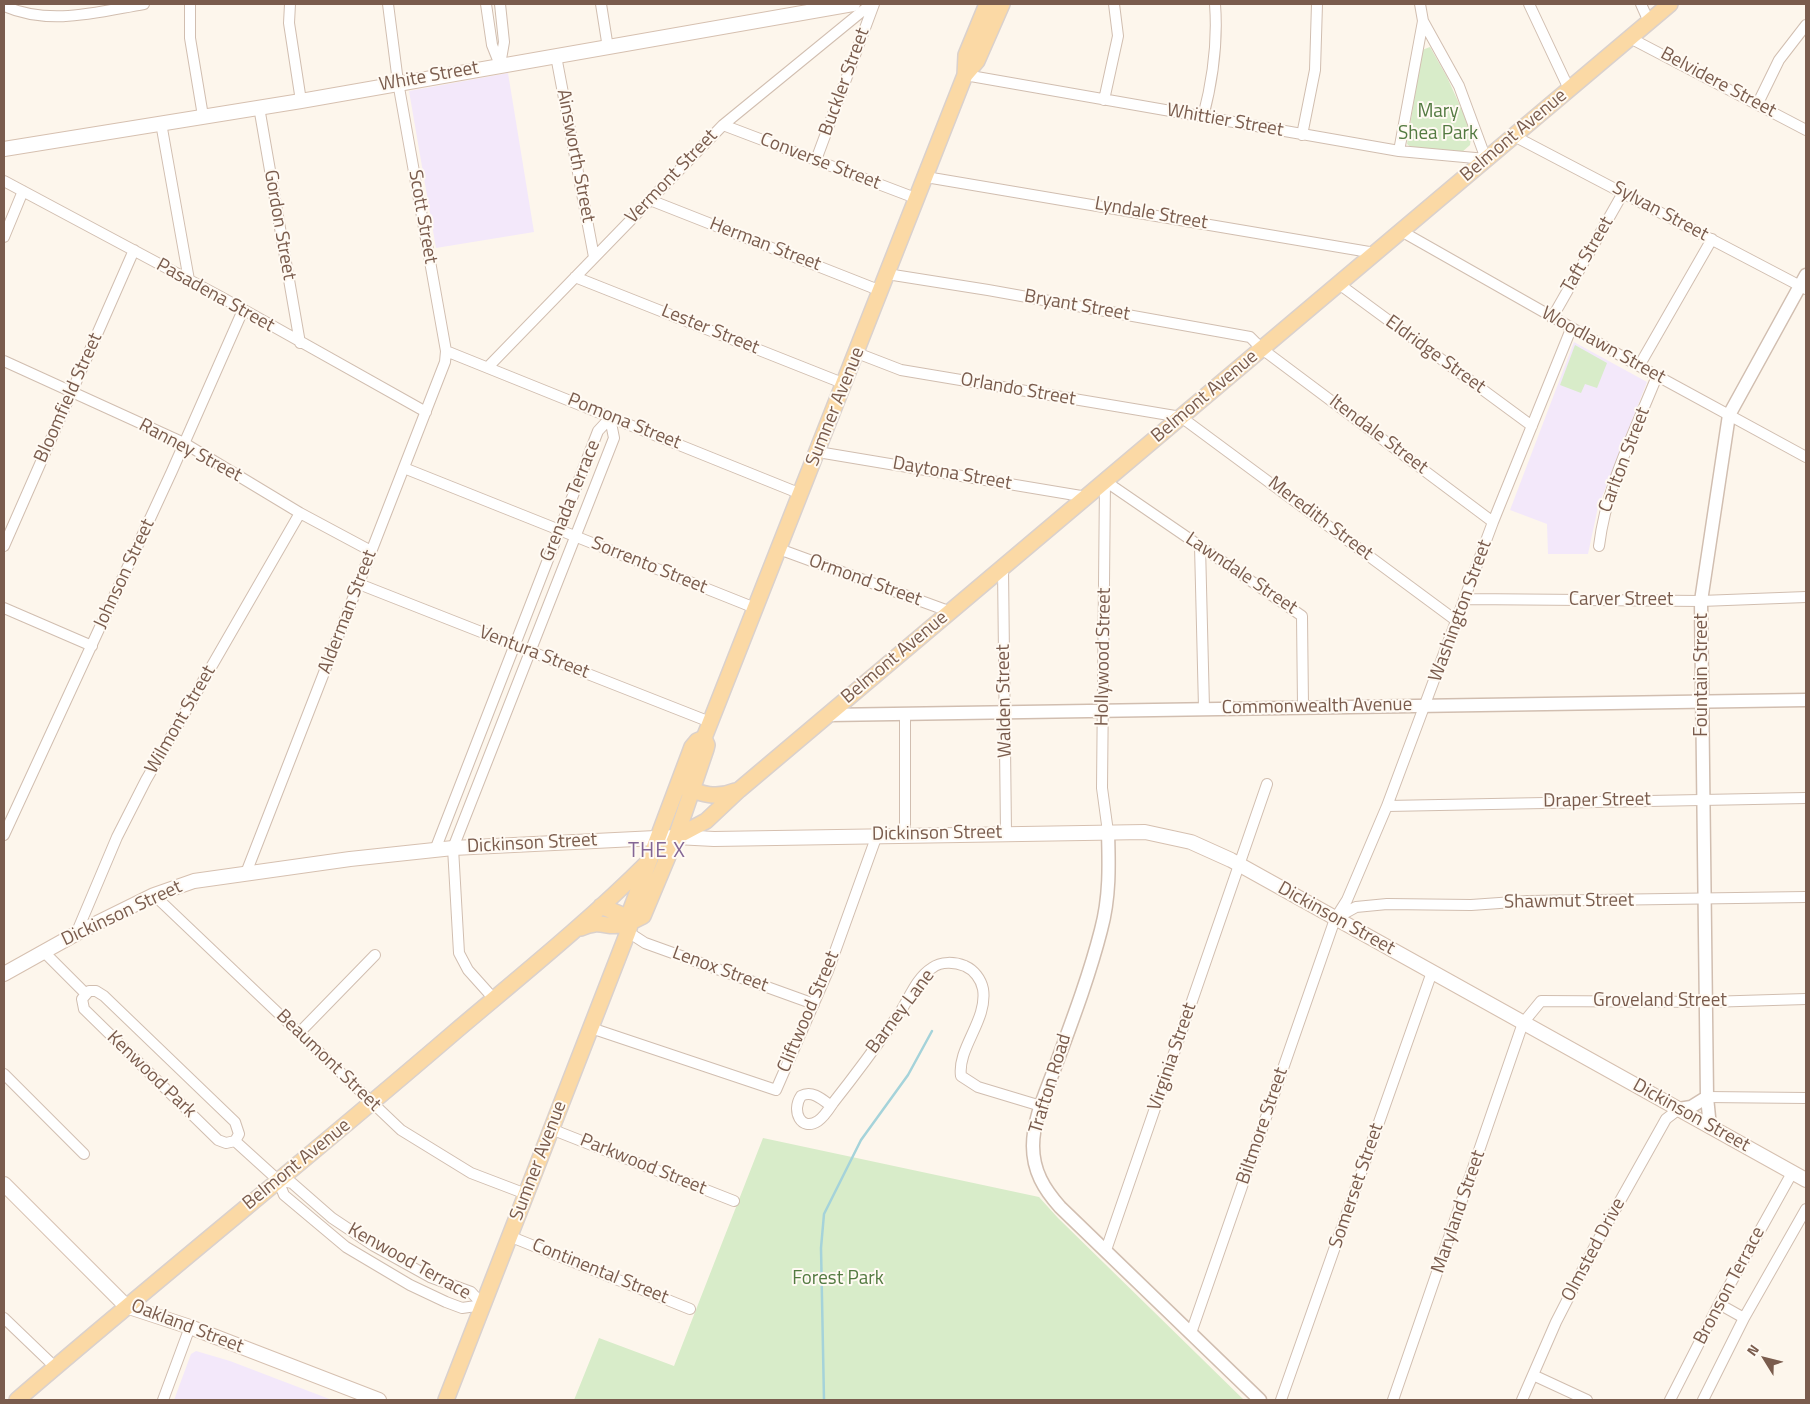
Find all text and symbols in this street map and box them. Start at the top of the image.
street label: Buckler Street [815,25,875,139]
street label: Belvidere Street [1656,43,1780,123]
street label: White Street [377,57,481,97]
street label: Belmont Avenue [1456,85,1572,187]
street label: Ainsworth Street [551,87,599,225]
street label: Whittier Street [1165,100,1285,142]
park label: Mary Shea Park [1398,101,1478,145]
street label: Vermont Street [621,125,723,229]
street label: Converse Street [757,129,883,195]
street label: Gordon Street [258,168,300,282]
street label: Scott Street [403,168,441,266]
street label: Sylvan Street [1608,177,1712,247]
street label: Lyndale Street [1093,193,1209,235]
street label: Herman Street [706,213,824,277]
street label: Taft Street [1557,213,1619,297]
street label: Pasadena Street [152,254,278,338]
street label: Bryant Street [1022,286,1132,326]
street label: Lester Street [658,300,762,360]
street label: Woodlawn Street [1537,302,1669,390]
street label: Eldridge Street [1380,311,1490,399]
street label: Bloomfield Street [30,330,108,466]
street label: Sumner Avenue [802,344,870,470]
street label: Belmont Avenue [1147,346,1263,448]
street label: Orlando Street [959,369,1077,411]
street label: Pomona Street [564,389,684,455]
street label: Itendale Street [1324,390,1432,480]
street label: Carlton Street [1594,404,1656,516]
street label: Ranney Street [135,414,245,488]
street label: Grenada Terrace [536,437,606,565]
street label: Daytona Street [891,452,1013,496]
street label: Meredith Street [1263,472,1377,566]
street label: Johnson Street [90,516,160,632]
street label: Lawndale Street [1181,528,1301,620]
street label: Sorrento Street [588,532,710,600]
street label: Washington Street [1425,537,1497,685]
street label: Alderman Street [314,547,382,677]
street label: Ormond Street [805,550,925,612]
street label: Hollywood Street [1091,588,1117,726]
street label: Carver Street [1569,589,1673,611]
street label: Belmont Avenue [837,607,953,709]
street label: Fountain Street [1691,613,1713,737]
street label: Ventura Street [476,622,592,684]
street label: Walden Street [993,644,1017,758]
street label: Wilmont Street [141,662,221,778]
street label: Commonwealth Avenue [1222,694,1412,720]
street label: Draper Street [1543,789,1651,813]
street label: Dickinson Street [872,821,1002,847]
street label: Dickinson Street [466,829,598,859]
district label: THE X [627,839,687,865]
street label: Dickinson Street [58,876,186,952]
street label: Dickinson Street [1273,877,1399,961]
street label: Shawmut Street [1504,889,1634,915]
street label: Lenox Street [669,942,771,998]
street label: Cliftwood Street [773,948,845,1076]
street label: Barney Lane [862,966,940,1058]
street label: Groveland Street [1593,990,1727,1012]
street label: Virginia Street [1144,1000,1202,1114]
street label: Beaumont Street [271,1005,385,1117]
street label: Kenwood Park [102,1027,200,1123]
street label: Trafton Road [1025,1031,1077,1137]
street label: Biltmore Street [1232,1065,1294,1187]
street label: Dickinson Street [1628,1074,1754,1158]
street label: Sumner Avenue [506,1098,572,1224]
street label: Belmont Avenue [239,1115,355,1215]
street label: Somerset Street [1325,1121,1389,1251]
street label: Parkwood Street [577,1129,709,1201]
street label: Maryland Street [1427,1148,1491,1276]
street label: Olmsted Drive [1557,1194,1631,1306]
street label: Kenwood Terrace [343,1219,475,1305]
street label: Bronson Terrace [1689,1223,1771,1349]
street label: Continental Street [529,1234,671,1310]
park label: Forest Park [792,1268,884,1290]
street label: Oakland Street [128,1295,246,1359]
north arrow [1740,1334,1790,1384]
text: N [1741,1340,1764,1360]

